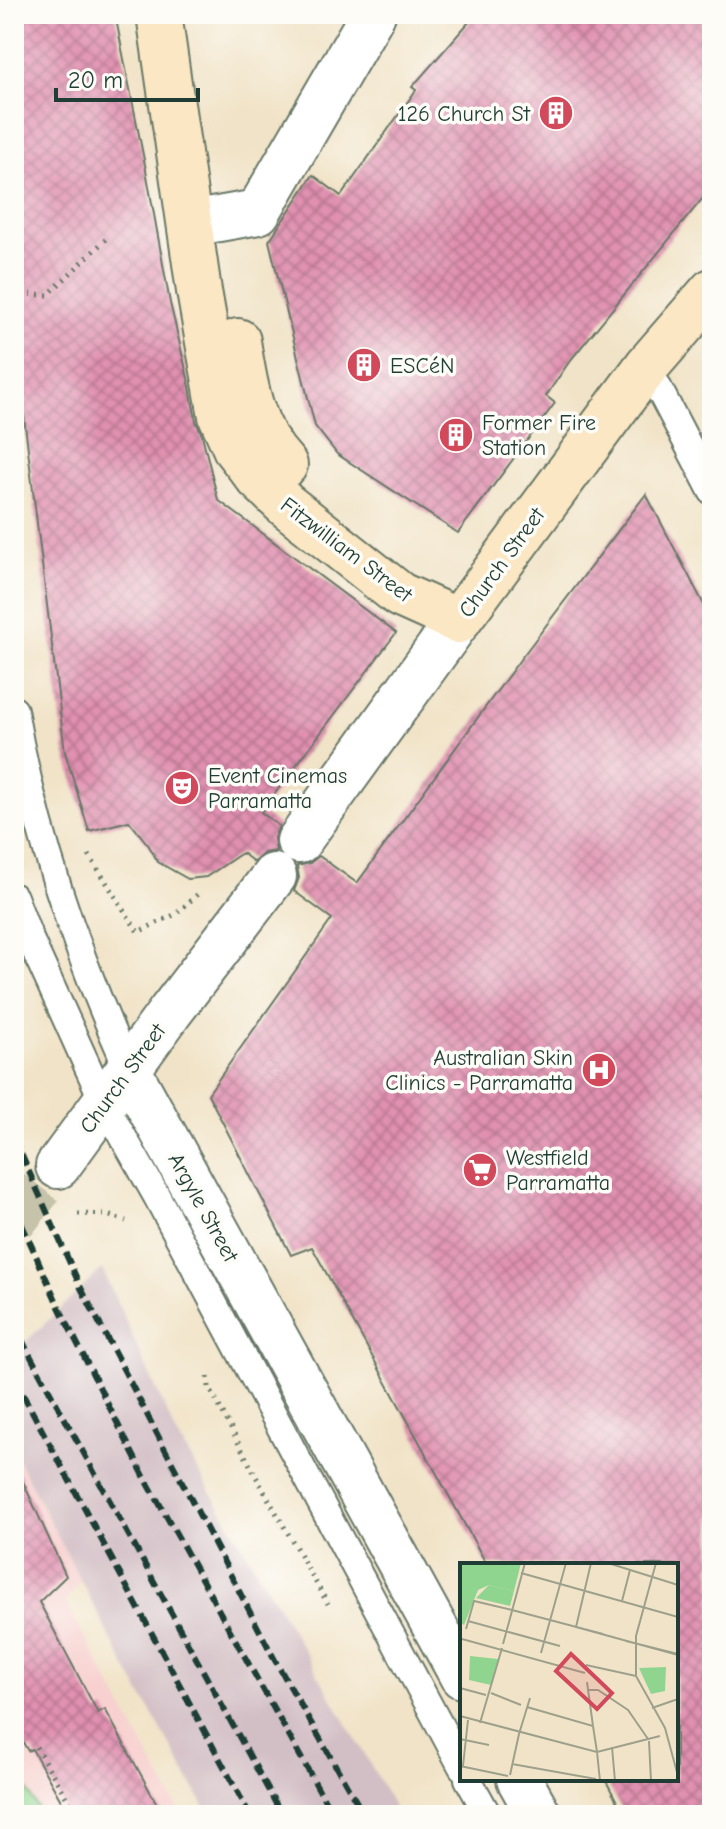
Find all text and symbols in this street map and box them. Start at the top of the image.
scale bar [56,52,198,102]
text: 20 m [68,66,123,94]
building icon: 126 Church St [537,94,575,132]
place label: 126 Church St [398,101,531,127]
building icon: ESCéN [345,346,383,384]
place label: ESCéN [390,353,454,379]
place label: Former Fire Station [482,410,596,461]
building icon: Former Fire Station [437,416,475,454]
street label: Fitzwilliam Street [275,492,418,608]
street label: Church Street [453,502,551,623]
place label: Event Cinemas Parramatta [208,763,347,814]
theatre icon: Event Cinemas Parramatta [163,769,201,807]
street label: Church Street [74,1018,172,1139]
place label: Australian Skin Clinics - Parramatta [385,1045,573,1096]
hospital icon: Australian Skin Clinics - Parramatta [580,1051,618,1089]
place label: Westfield Parramatta [506,1145,610,1196]
street label: Argyle Street [163,1148,244,1267]
supermarket icon: Westfield Parramatta [461,1151,499,1189]
inset map [460,1563,678,1781]

